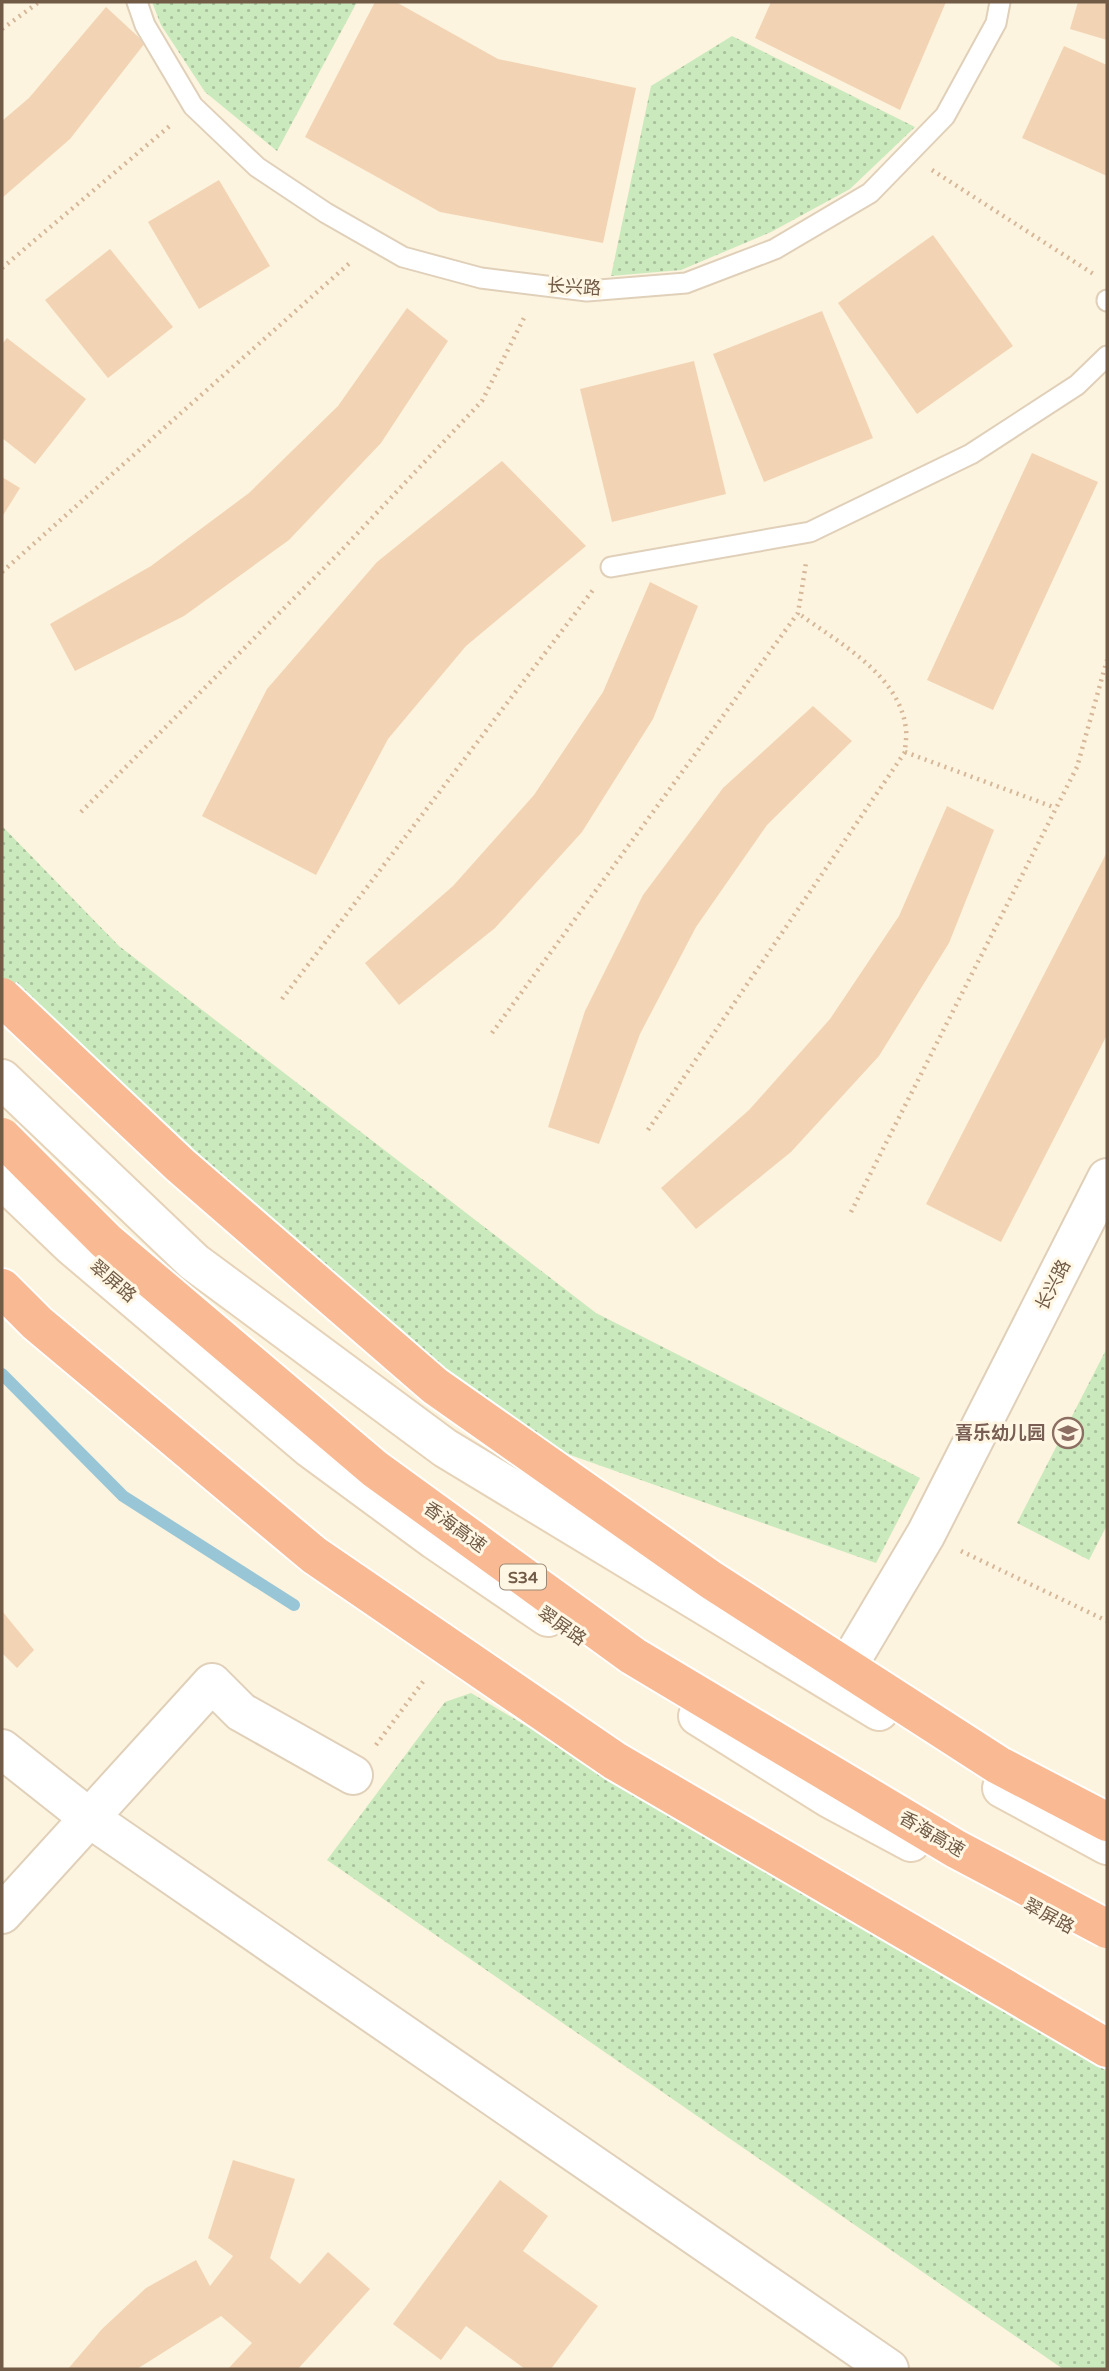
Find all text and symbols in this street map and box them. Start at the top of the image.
street label: 长兴路 [546,275,602,299]
street label: 翠屏路 [85,1255,141,1307]
street label: 长兴路 [1031,1256,1075,1314]
school or university icon: 喜乐幼儿园 [1051,1416,1085,1450]
place label: 喜乐幼儿园 [955,1422,1045,1444]
street label: 香海高速 [419,1497,491,1557]
road number: S34 [500,1564,546,1590]
street label: 翠屏路 [534,1602,590,1650]
street label: 香海高速 [895,1806,969,1862]
street label: 翠屏路 [1020,1894,1078,1938]

